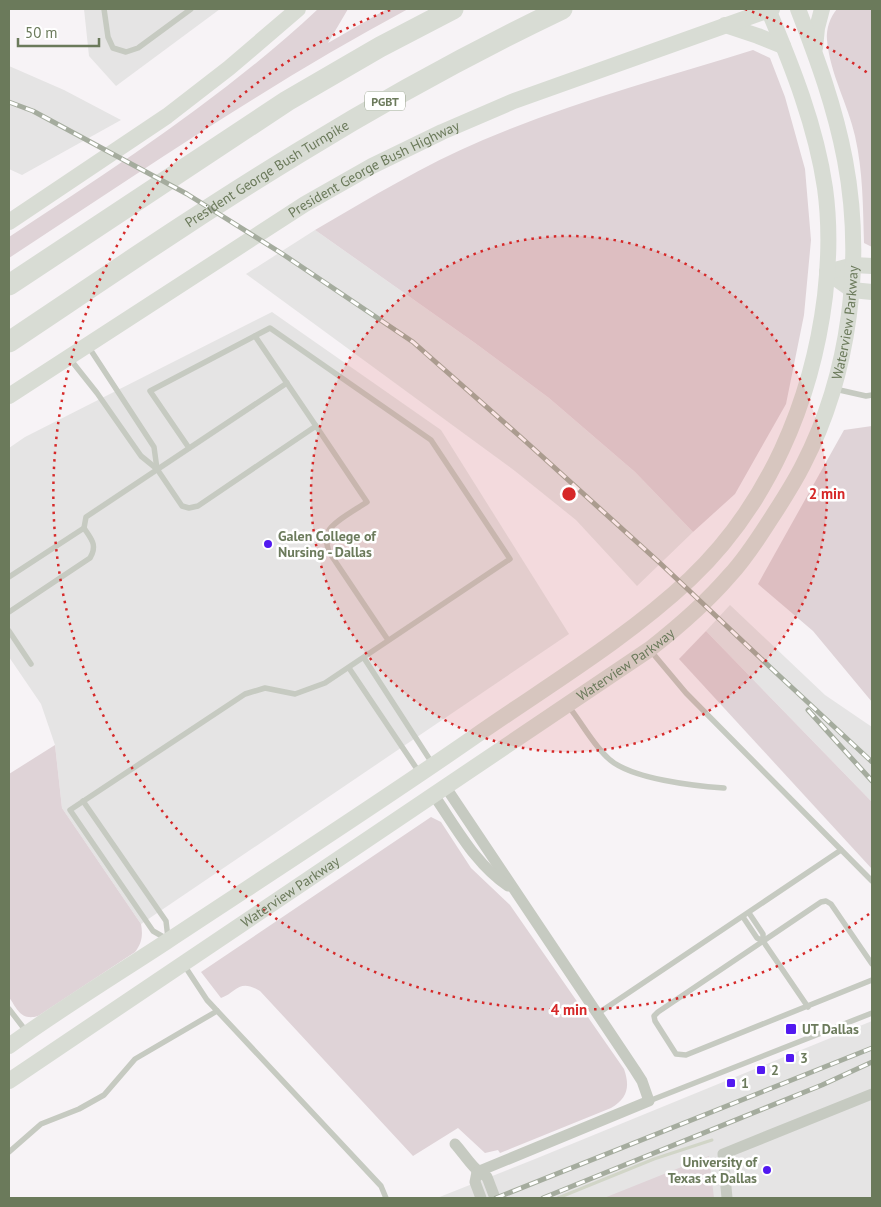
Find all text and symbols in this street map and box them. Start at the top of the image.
scale bar [18,15,99,47]
text: 50 m [25,23,58,42]
road number: PGBT [365,92,405,110]
street label: President George Bush Turnpike [181,116,352,231]
street label: President George Bush Highway [285,116,462,222]
street label: Waterview Parkway [827,265,862,382]
text: 2 min [809,484,845,503]
centre of rings [560,485,578,503]
place label: Galen College of Nursing - Dallas [278,527,377,561]
marker: Galen College of Nursing - Dallas [262,538,274,550]
street label: Waterview Parkway [573,624,678,705]
street label: Waterview Parkway [237,852,343,931]
text: 4 min [551,1000,587,1019]
place label: UT Dallas [802,1020,859,1038]
marker: UT Dallas [784,1022,798,1036]
place label: 3 [800,1049,808,1067]
marker: 3 [784,1052,796,1064]
place label: 2 [771,1061,779,1079]
marker: 2 [755,1064,767,1076]
place label: 1 [741,1074,749,1092]
marker: 1 [725,1077,737,1089]
place label: University of Texas at Dallas [668,1153,759,1187]
marker: University of Texas at Dallas [761,1164,773,1176]

